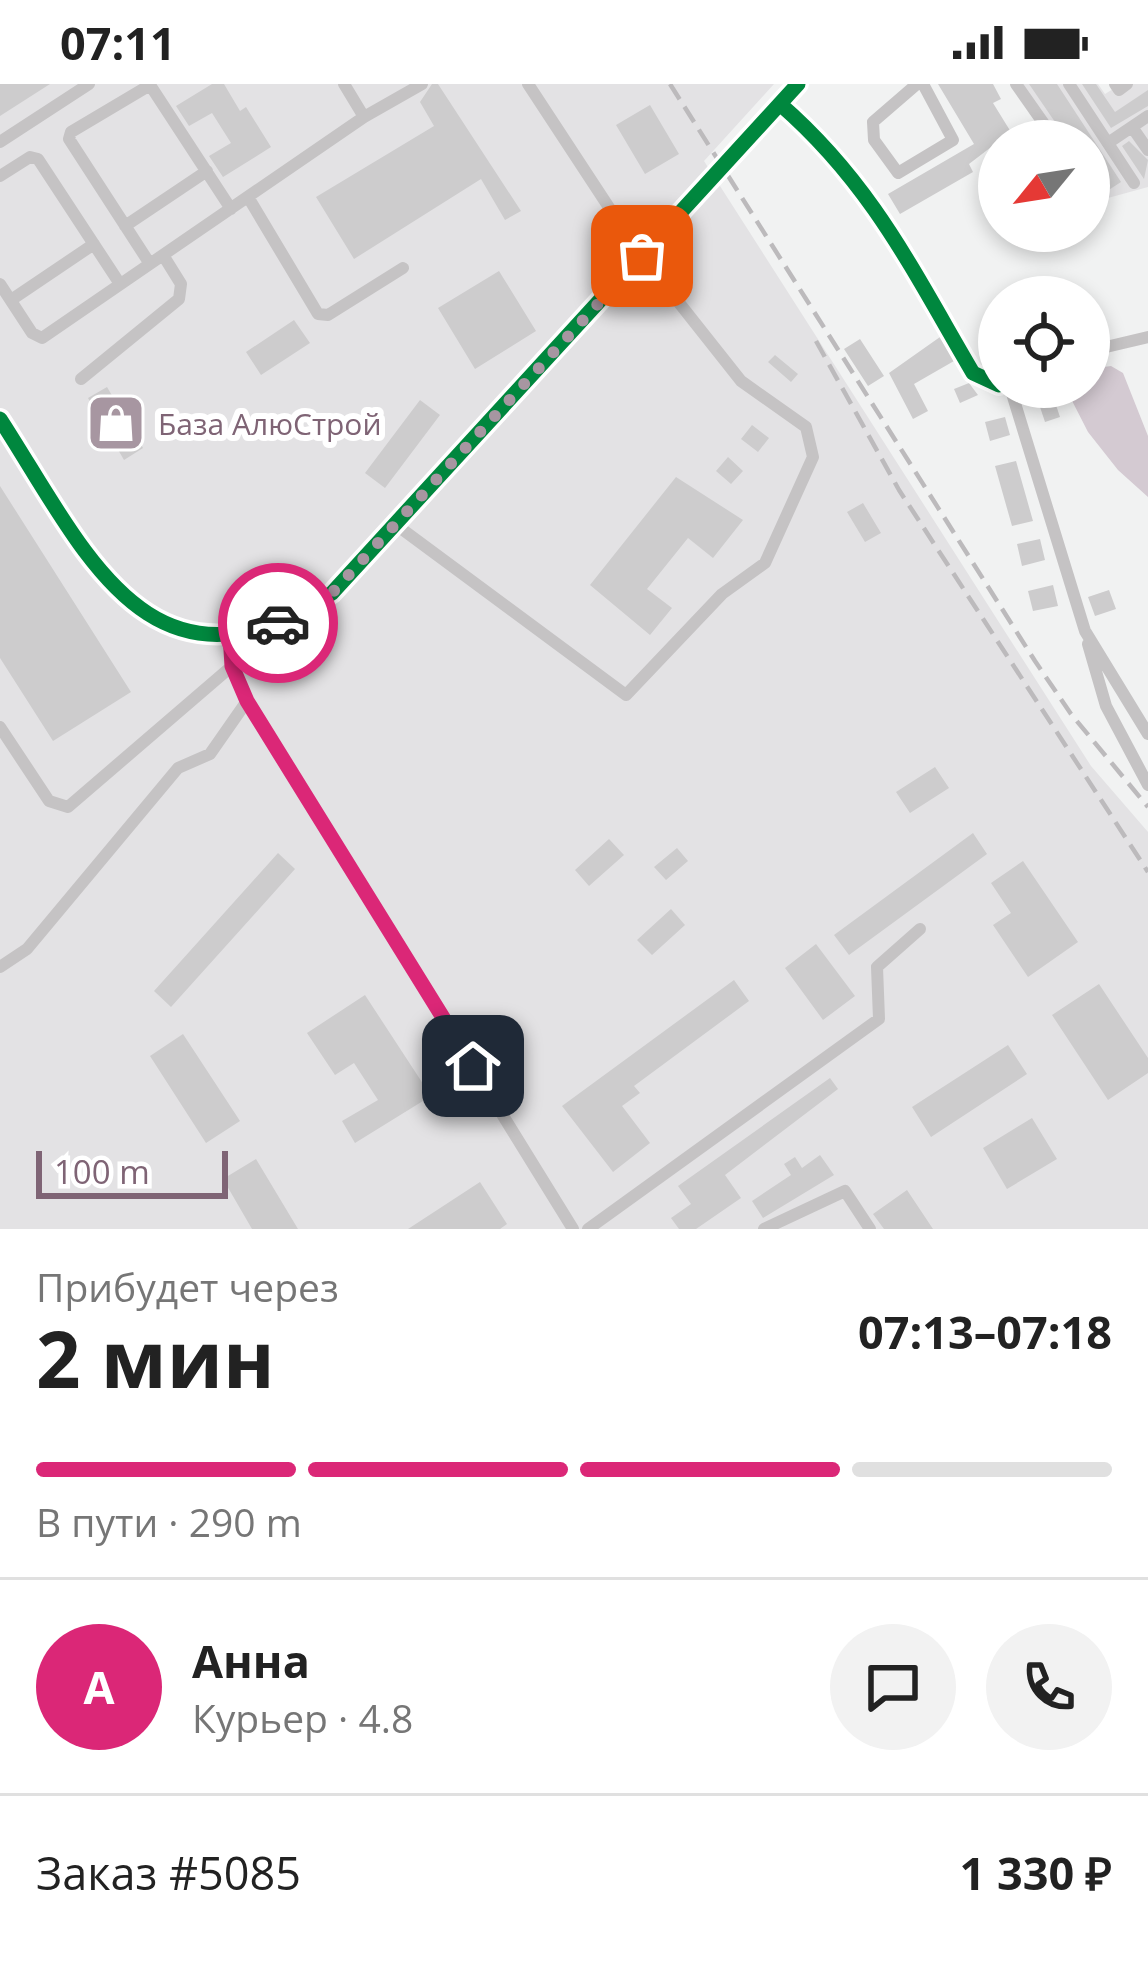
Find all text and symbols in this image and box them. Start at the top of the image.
text: 07:11 [60,12,176,73]
north arrow [978,120,1110,252]
map controls [978,120,1110,408]
pin [591,205,693,307]
icon: bag [609,223,675,289]
button: locate [978,276,1110,408]
shop icon: База АлюСтрой [85,392,147,454]
place label: База АлюСтрой [158,403,382,444]
courier [218,563,338,683]
icon: car [245,590,311,656]
pin [422,1015,524,1117]
icon: home [440,1033,506,1099]
scale bar [36,1145,228,1198]
text: 100 m [54,1149,150,1194]
text: Прибудет через [36,1260,339,1313]
text: 07:13–07:18 [858,1301,1112,1362]
text: 2 мин [36,1305,275,1411]
text: В пути · 290 m [36,1495,302,1548]
button: chat [830,1624,956,1750]
button: phone [986,1624,1112,1750]
text: Анна [192,1630,310,1691]
text: А [83,1656,115,1717]
text: Курьер · 4.8 [192,1691,413,1744]
text: Заказ #5085 [36,1842,301,1903]
text: 1 330 ₽ [960,1842,1112,1903]

